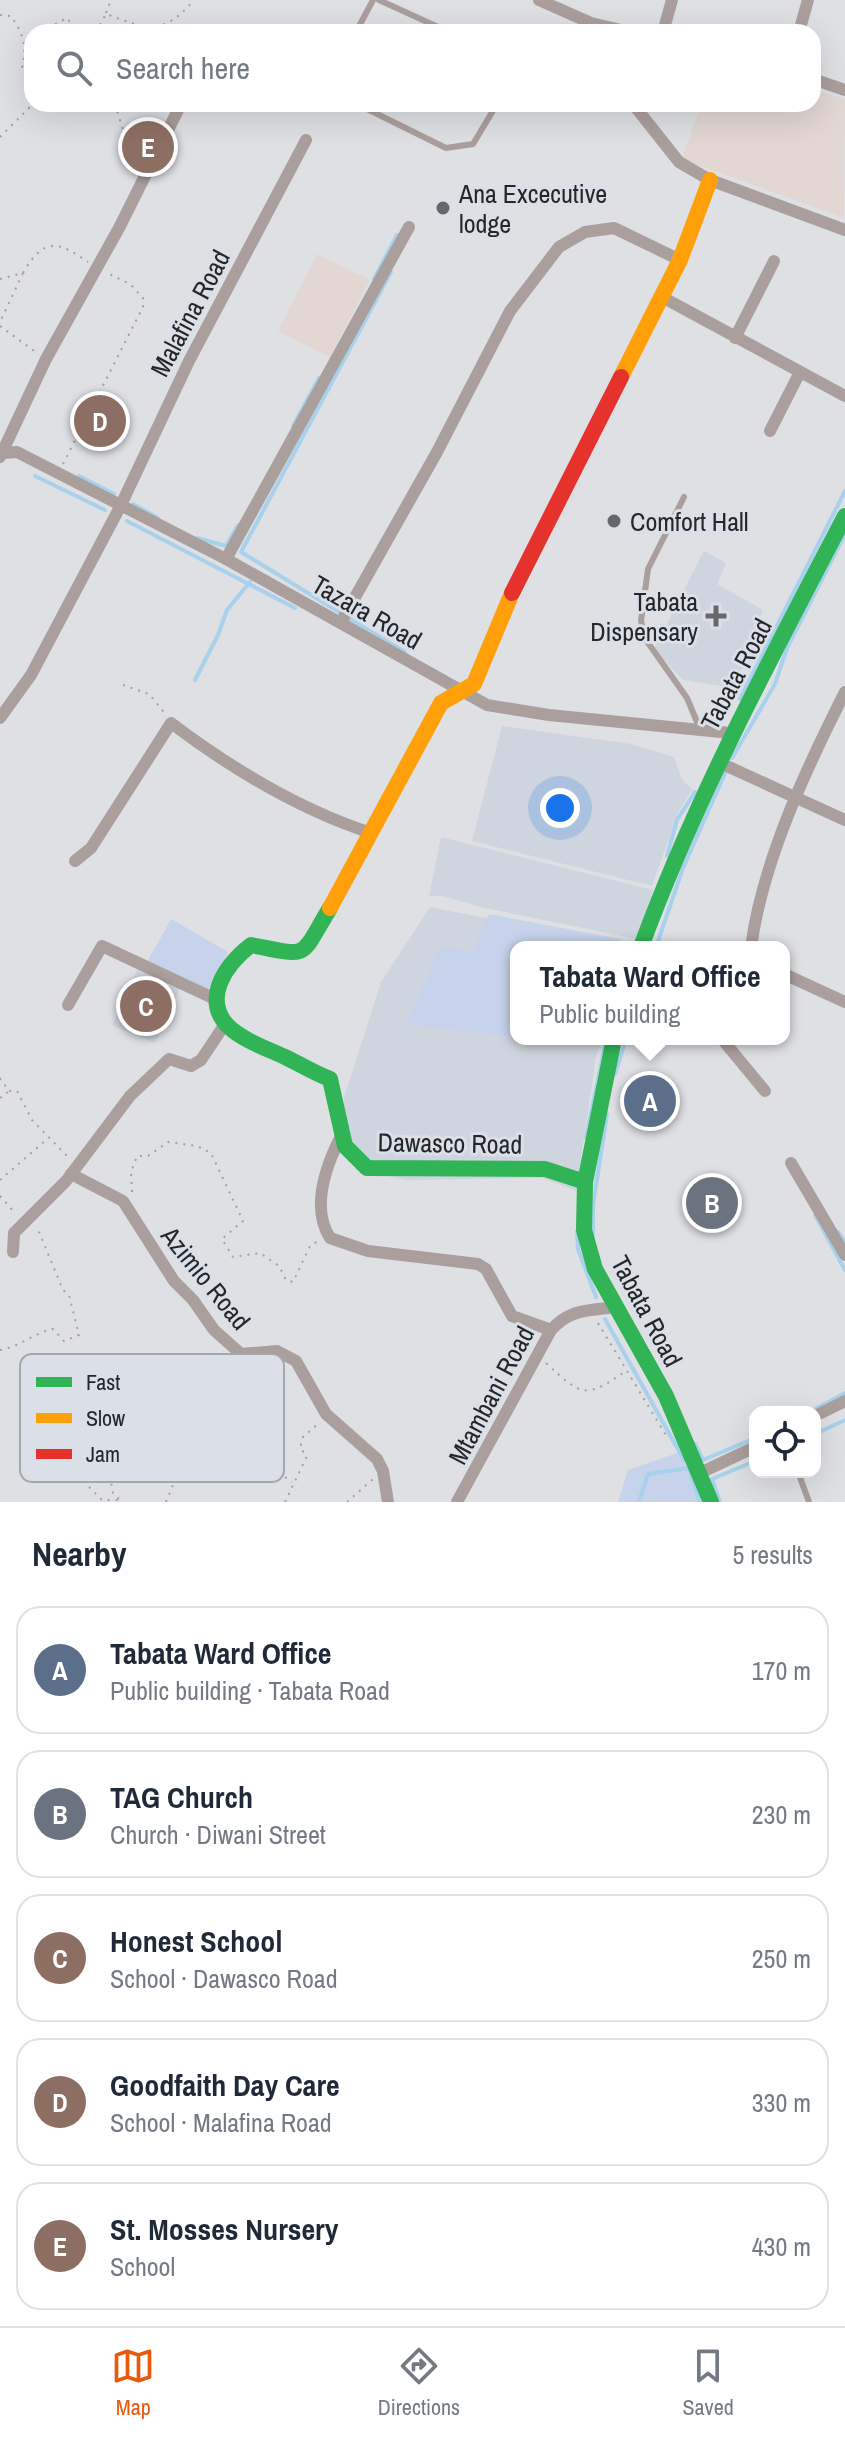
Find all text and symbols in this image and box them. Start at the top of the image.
search box [24,24,821,112]
icon: search [52,46,96,90]
text: Search here [116,48,250,88]
pin: E [122,117,174,177]
place label: Ana Excecutive lodge [458,176,607,241]
marker: Ana Excecutive lodge [434,199,452,217]
street label: Malafina Road [142,244,238,382]
pin: D [74,391,126,451]
place label: Comfort Hall [630,504,748,539]
marker: Comfort Hall [605,512,623,530]
street label: Tazara Road [306,567,428,657]
place label: Tabata Dispensary [590,584,698,649]
marker: Tabata Dispensary [705,605,727,627]
street label: Tabata Road [692,612,780,736]
your location [540,788,580,828]
popup [510,941,790,1045]
text: Tabata Ward Office [539,956,761,996]
pin: C [120,976,172,1036]
text: Public building [539,996,680,1031]
pin: A [624,1071,676,1131]
street label: Dawasco Road [377,1124,523,1162]
pin: B [686,1173,738,1233]
street label: Azimio Road [153,1218,258,1337]
street label: Tabata Road [603,1249,691,1373]
street label: Mtambani Road [440,1320,542,1470]
legend [20,1354,284,1482]
text: Fast [86,1367,120,1397]
text: Slow [86,1403,125,1433]
map controls [749,1406,821,1478]
button: locate [749,1406,821,1478]
text: Jam [86,1439,120,1469]
text: Nearby [32,1531,127,1577]
text: 5 results [732,1537,813,1572]
text: Tabata Ward Office [110,1633,332,1673]
text: A [52,1653,68,1688]
text: 170 m [752,1653,811,1688]
text: Public building · Tabata Road [110,1673,390,1708]
text: TAG Church [110,1777,253,1817]
text: B [52,1797,68,1832]
text: 230 m [752,1797,811,1832]
text: Church · Diwani Street [110,1817,326,1852]
text: Honest School [110,1921,282,1961]
text: C [52,1941,68,1976]
text: 250 m [752,1941,811,1976]
text: School · Dawasco Road [110,1961,338,1996]
text: Goodfaith Day Care [110,2065,340,2105]
text: D [52,2085,68,2120]
text: 330 m [752,2085,811,2120]
text: School · Malafina Road [110,2105,332,2140]
text: St. Mosses Nursery [110,2209,338,2249]
text: E [53,2229,67,2264]
text: 430 m [752,2229,811,2264]
text: School [110,2249,175,2284]
tab: Map [111,2344,155,2422]
tab: Directions [378,2344,460,2422]
tab: Saved [683,2344,734,2422]

